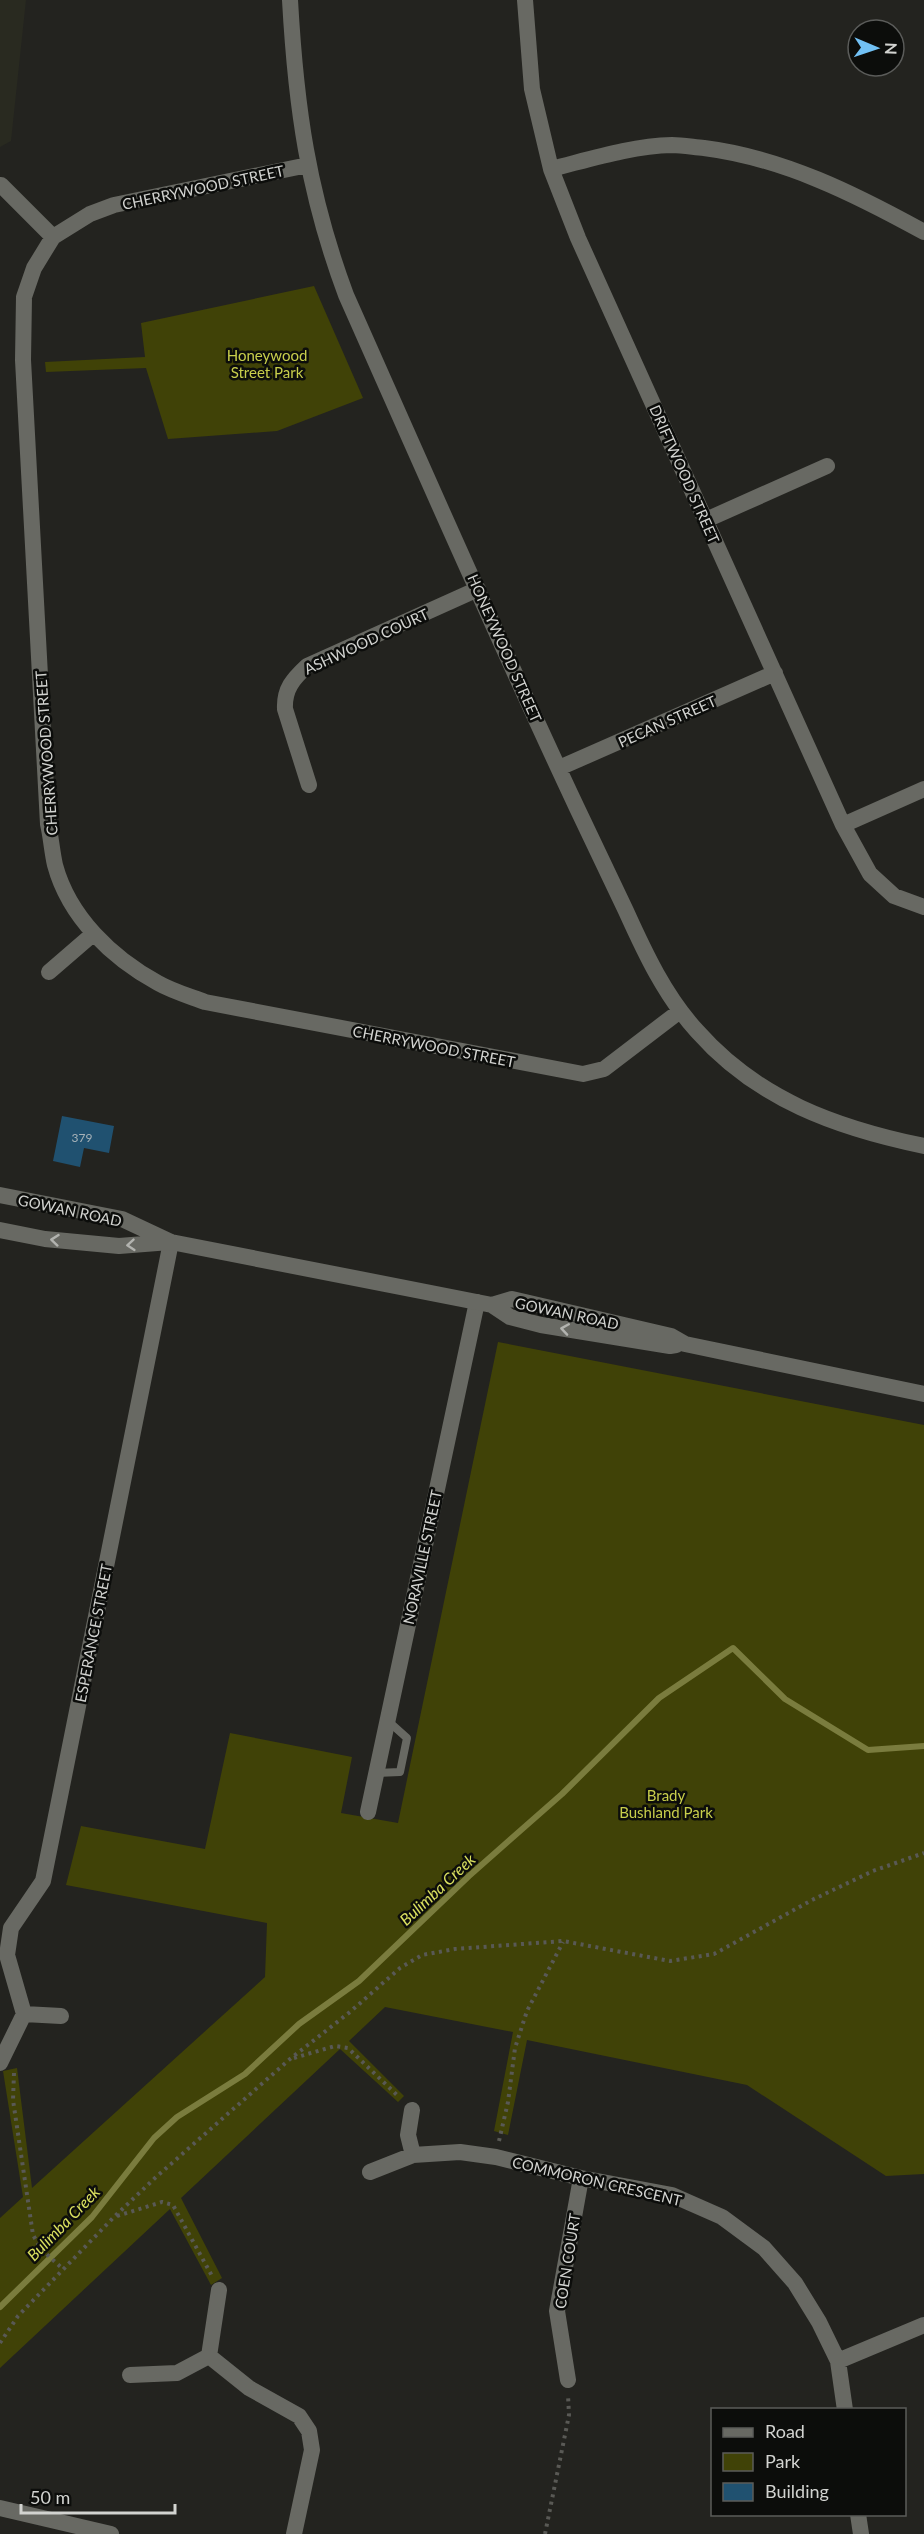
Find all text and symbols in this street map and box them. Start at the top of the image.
north arrow [846,18,906,78]
text: N [882,42,901,55]
street label: CHERRYWOOD STREET [120,161,286,213]
park label: Honeywood Street Park [227,346,307,381]
street label: DRIFTWOOD STREET [646,402,724,546]
street label: HONEYWOOD STREET [464,571,546,725]
street label: ASHWOOD COURT [301,604,431,678]
street label: CHERRYWOOD STREET [31,670,61,836]
street label: PECAN STREET [615,691,719,751]
street label: CHERRYWOOD STREET [351,1021,517,1071]
house number: 379 [72,1130,92,1145]
street label: GOWAN ROAD [16,1190,124,1230]
one-way arrow [51,1234,60,1247]
one-way arrow [127,1238,136,1251]
street label: GOWAN ROAD [513,1293,621,1333]
one-way arrow [561,1323,571,1336]
street label: NORAVILLE STREET [399,1488,445,1626]
street label: ESPERANCE STREET [71,1562,115,1704]
park label: Brady Bushland Park [619,1786,713,1821]
water label: Bulimba Creek [395,1849,479,1929]
street label: COMMORON CRESCENT [510,2153,684,2209]
water label: Bulimba Creek [23,2182,104,2264]
street label: COEN COURT [551,2212,583,2310]
legend [711,2408,906,2516]
text: Road [765,2420,805,2442]
text: Park [765,2450,801,2472]
scale bar [21,2477,176,2515]
text: Building [765,2480,829,2502]
text: 50 m [30,2486,70,2508]

